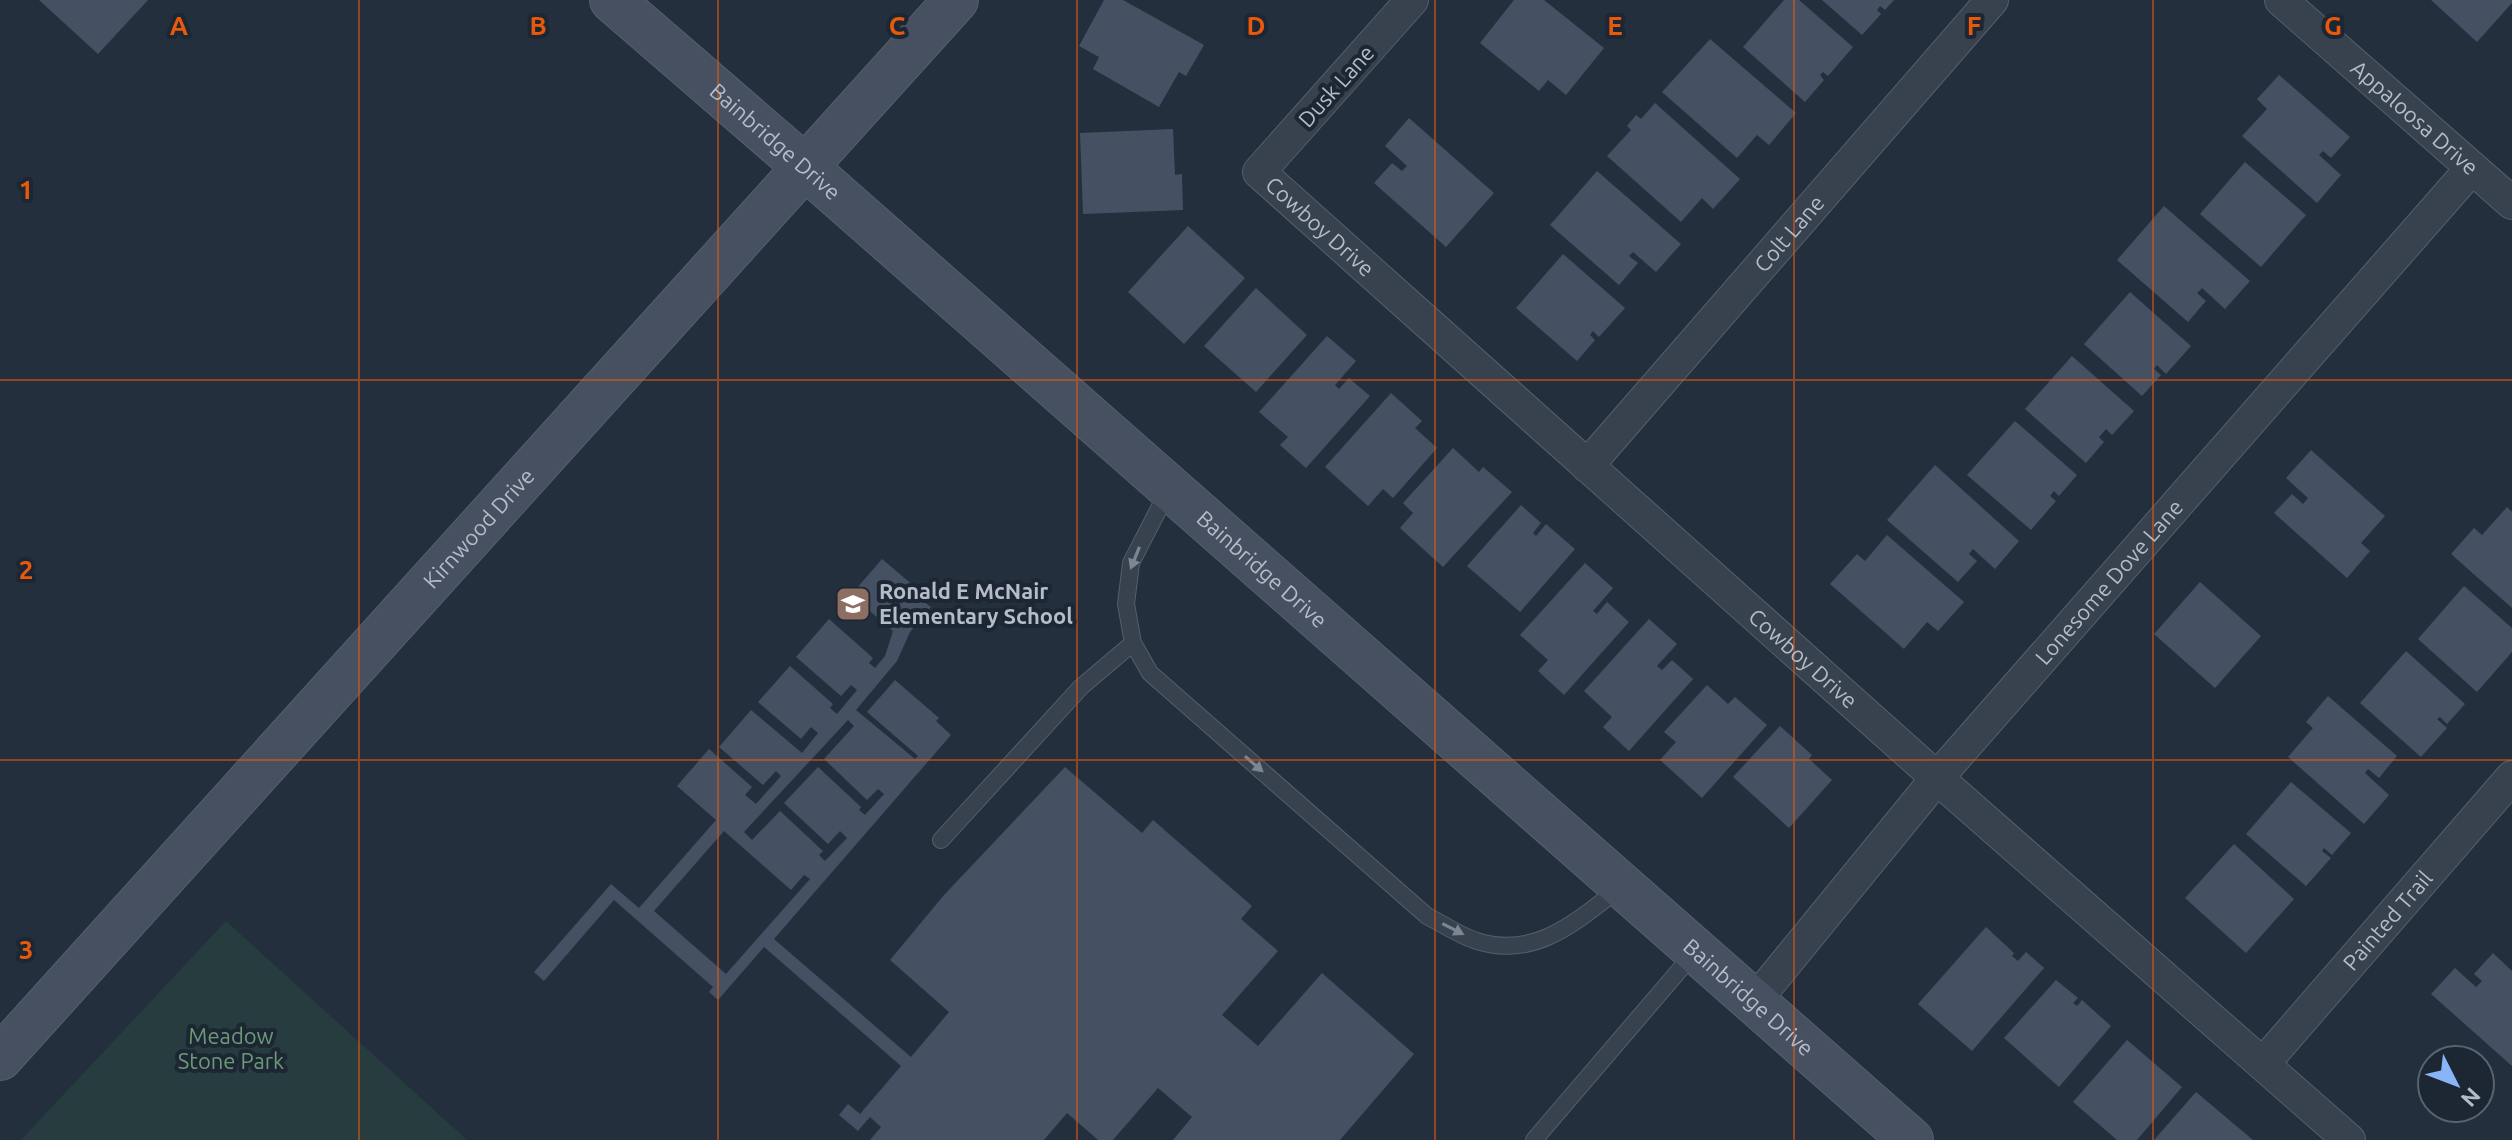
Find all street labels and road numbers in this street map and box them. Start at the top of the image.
street label: Dusk Lane [1293,40,1379,132]
street label: Appaloosa Drive [2346,55,2484,180]
street label: Bainbridge Drive [705,78,846,204]
street label: Cowboy Drive [1261,171,1380,281]
street label: Colt Lane [1749,190,1829,277]
street label: Kirnwood Drive [418,463,539,593]
street label: Lonesome Dove Lane [2030,494,2188,669]
street label: Bainbridge Drive [1192,505,1332,632]
street label: Cowboy Drive [1744,603,1863,713]
street label: Painted Trail [2337,865,2437,975]
street label: Bainbridge Drive [1679,933,1819,1060]

